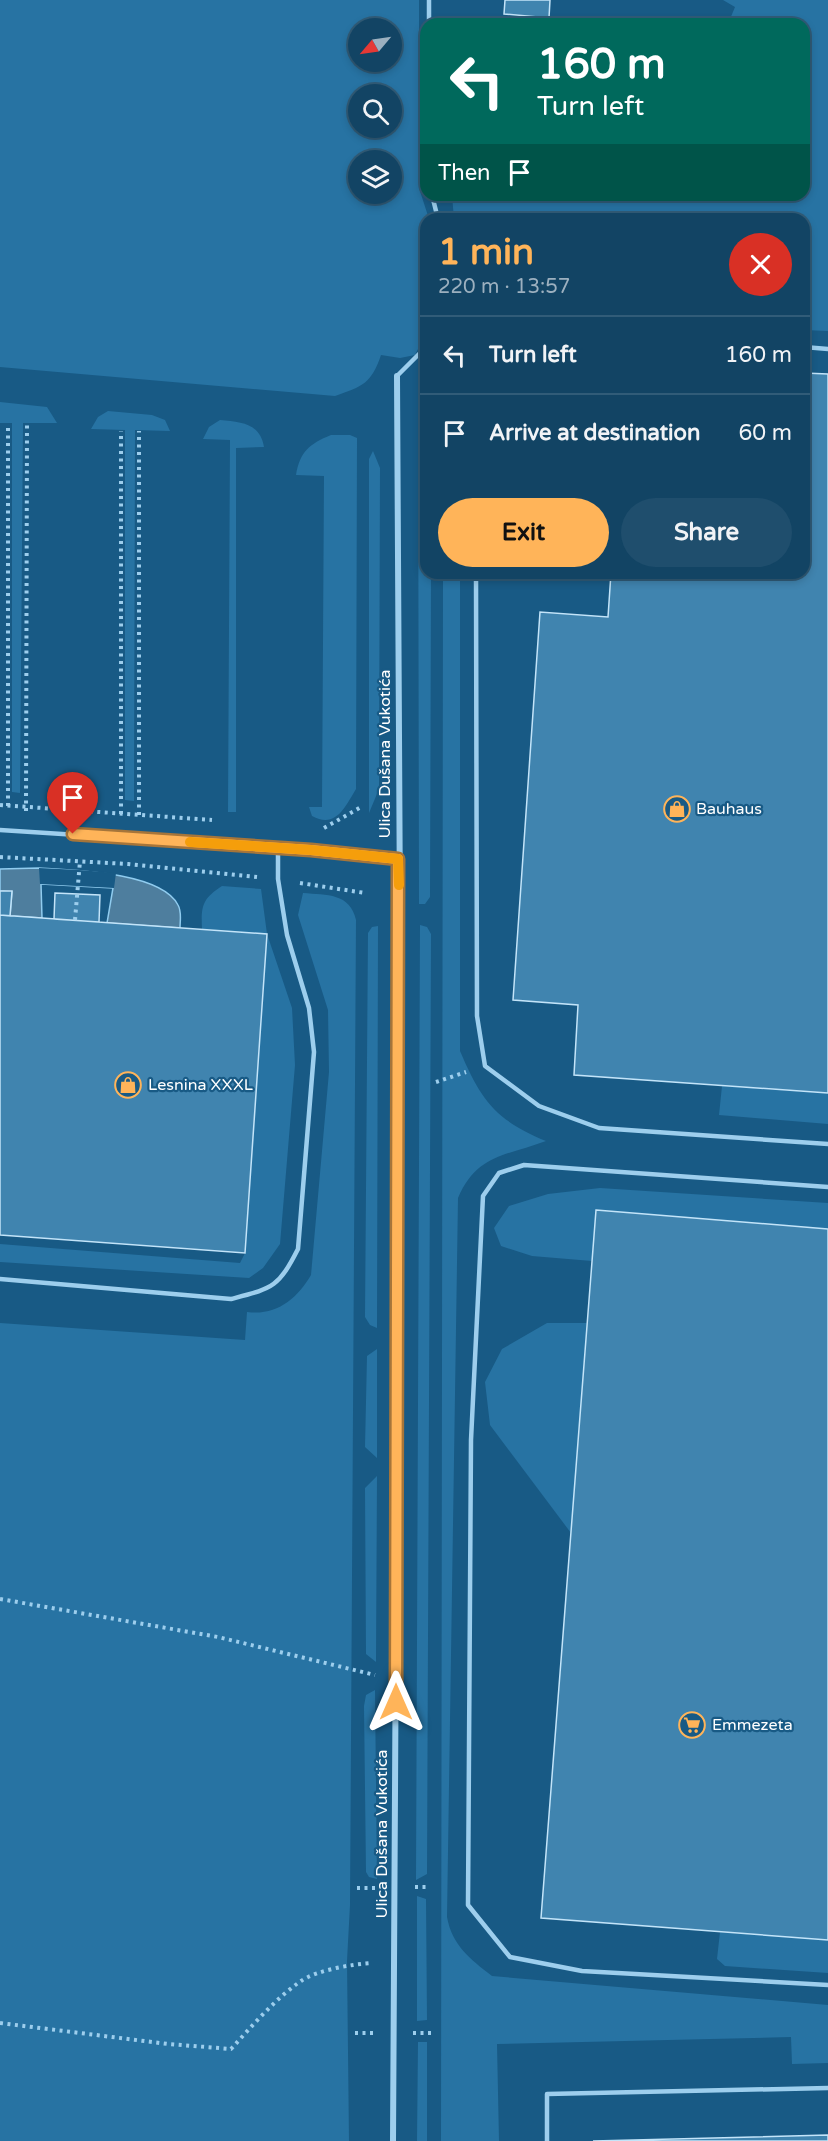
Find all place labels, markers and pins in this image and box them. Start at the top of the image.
pin [47,772,98,834]
shop icon: Bauhaus [662,794,692,824]
place label: Bauhaus [696,799,762,819]
shop icon: Lesnina XXXL [113,1070,143,1100]
place label: Lesnina XXXL [148,1075,253,1095]
supermarket icon: Emmezeta [677,1710,707,1740]
place label: Emmezeta [712,1715,793,1735]

